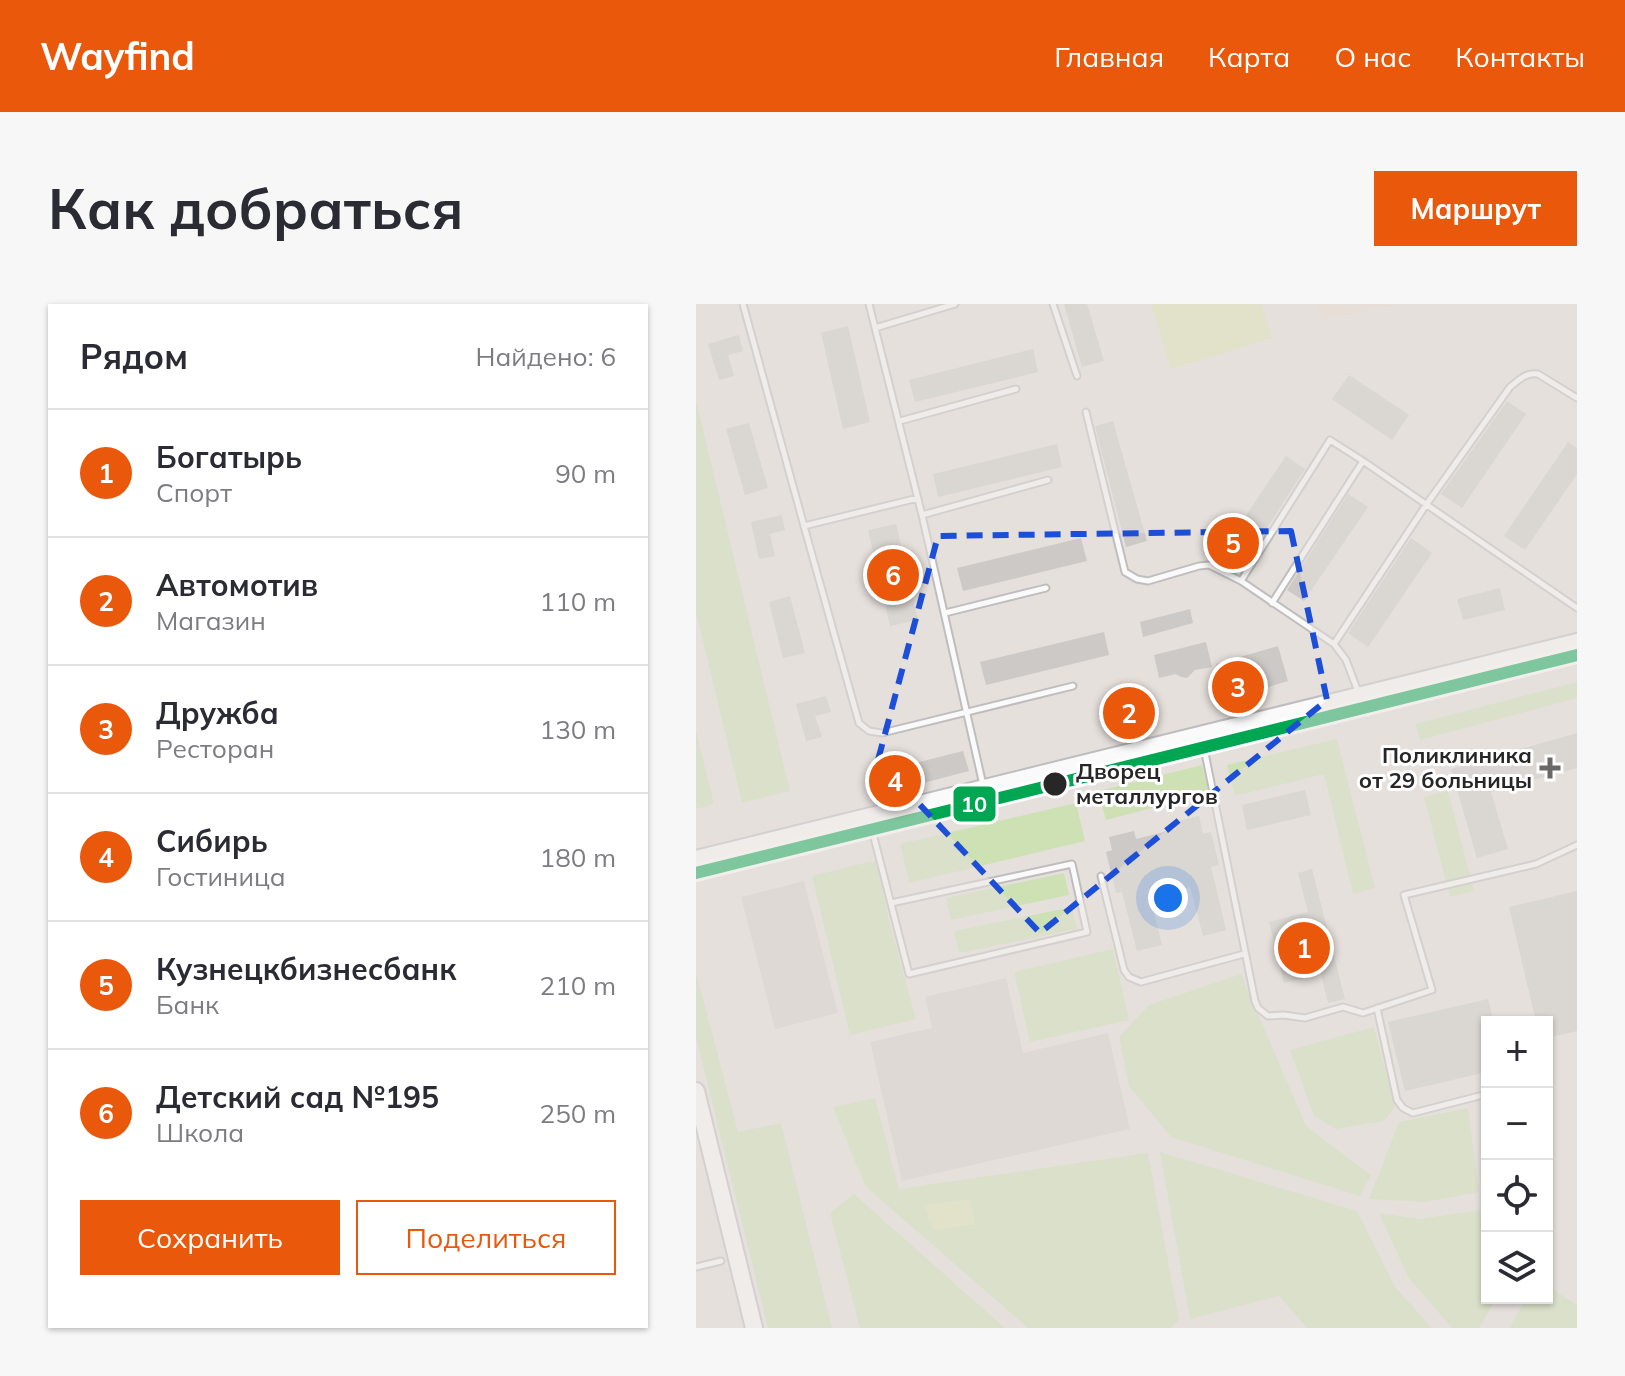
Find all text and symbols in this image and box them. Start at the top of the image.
text: Wayfind [40,32,195,80]
text: Главная [1054,39,1164,74]
text: Карта [1208,39,1290,74]
text: О нас [1334,39,1411,74]
text: Контакты [1455,39,1585,74]
button: Маршрут [1374,171,1577,246]
text: Как добраться [48,173,463,243]
text: Рядом [80,335,188,378]
text: Найдено: 6 [476,340,616,373]
text: Богатырь [156,438,302,476]
text: 1 [98,457,114,490]
text: 90 m [555,457,616,490]
text: Спорт [156,476,232,509]
pin: 5 [1207,513,1259,573]
pin: 6 [867,545,919,605]
text: Автомотив [156,566,318,604]
text: 2 [98,585,114,618]
text: 110 m [540,585,616,618]
text: Магазин [156,604,266,637]
pin: 3 [1212,657,1264,717]
pin: 2 [1103,683,1155,743]
text: Дружба [156,694,279,732]
text: 3 [98,713,114,746]
text: 130 m [540,713,616,746]
text: Ресторан [156,732,274,765]
place label: Поликлиника от 29 больницы [1359,741,1532,794]
pin: 4 [869,751,921,811]
place label: Дворец металлургов [1076,757,1218,810]
marker: Поликлиника от 29 больницы [1539,757,1561,779]
marker: Дворец металлургов [1041,770,1069,798]
line badge: 10 [952,785,997,823]
text: 10 [961,790,987,818]
text: Сибирь [156,822,268,860]
text: 4 [98,841,114,874]
text: 180 m [540,841,616,874]
text: Гостиница [156,860,286,893]
your location [1148,878,1188,918]
pin: 1 [1278,918,1330,978]
text: Кузнецкбизнесбанк [156,950,456,988]
text: 5 [98,969,114,1002]
text: 210 m [540,969,616,1002]
text: Банк [156,988,219,1021]
map controls [1481,1016,1553,1304]
button: + [1481,1016,1553,1088]
text: Детский сад №195 [156,1078,439,1116]
button: − [1481,1088,1553,1160]
text: 6 [98,1097,114,1130]
text: 250 m [540,1097,616,1130]
text: Школа [156,1116,244,1149]
button: locate [1481,1160,1553,1232]
button: Сохранить [80,1200,340,1275]
button: Поделиться [356,1200,616,1275]
button: layers [1481,1232,1553,1304]

